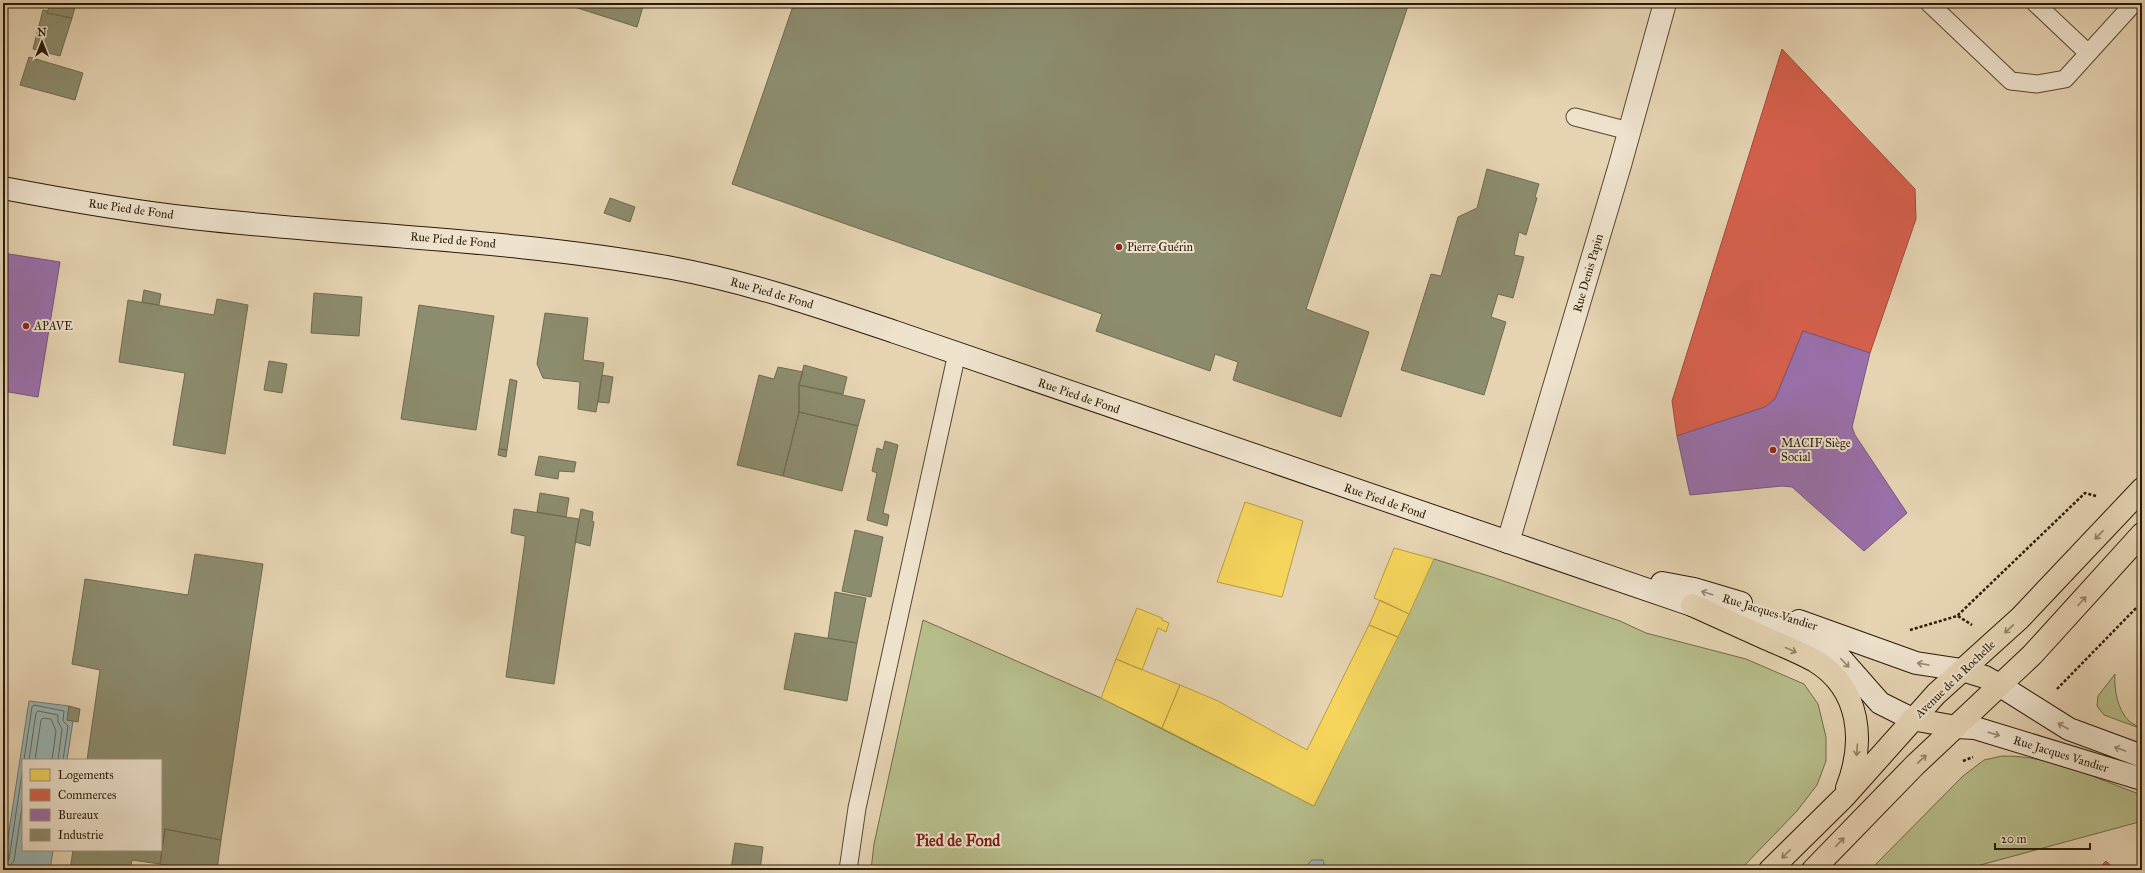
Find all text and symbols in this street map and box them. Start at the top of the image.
north arrow [22,22,62,62]
text: N [37,26,47,39]
street label: Rue Pied de Fond [88,196,174,222]
street label: Rue Pied de Fond [410,229,496,251]
street label: Rue Denis Papin [1570,232,1606,314]
place label: Pierre Guérin [1127,240,1194,254]
marker: Pierre Guérin [1114,242,1124,252]
street label: Rue Pied de Fond [729,274,815,312]
place label: APAVE [33,319,73,333]
marker: APAVE [21,321,31,331]
street label: Rue Pied de Fond [1036,375,1122,417]
place label: MACIF Siège Social [1781,436,1851,464]
marker: MACIF Siège Social [1768,445,1778,455]
street label: Rue Pied de Fond [1342,480,1428,522]
one-way arrow [2094,530,2103,540]
one-way arrow [1701,589,1714,596]
street label: Rue Jacques Vandier [1720,591,1820,634]
one-way arrow [2078,595,2087,606]
one-way arrow [2003,624,2014,633]
street label: Avenue de la Rochelle [1911,637,1998,721]
one-way arrow [1785,647,1797,654]
one-way arrow [1840,658,1849,668]
one-way arrow [1917,660,1930,668]
one-way arrow [2057,721,2069,729]
one-way arrow [1987,731,2000,738]
street label: Rue Jacques Vandier [2011,733,2111,776]
one-way arrow [1854,743,1861,756]
one-way arrow [2115,744,2127,752]
one-way arrow [1917,754,1927,764]
legend [22,759,162,851]
text: Logements [58,768,114,783]
text: Commerces [58,788,116,802]
text: Bureaux [58,808,99,822]
scale bar [1995,825,2090,851]
text: Industrie [58,828,103,842]
district label: Pied de Fond [916,831,1001,850]
text: 20 m [2001,832,2027,846]
one-way arrow [1835,837,1845,847]
one-way arrow [1781,849,1791,859]

